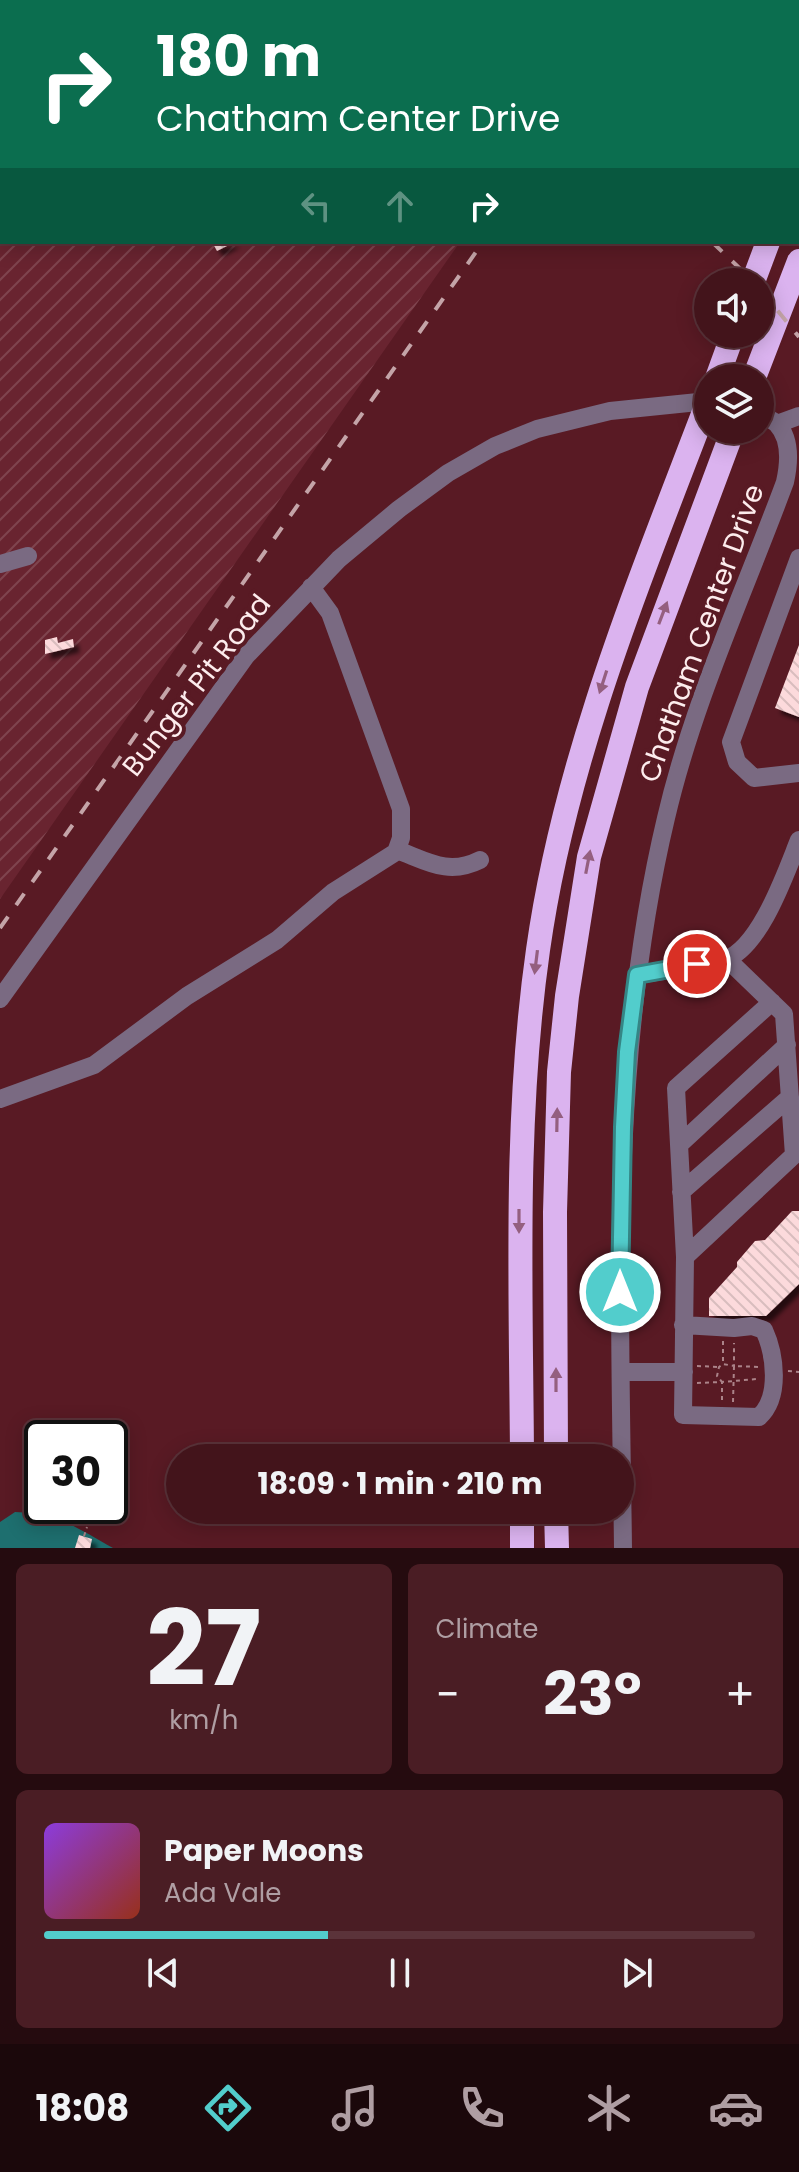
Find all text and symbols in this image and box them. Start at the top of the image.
text: 180 m [156,17,321,96]
icon: right [24,32,128,136]
text: Chatham Center Drive [156,93,560,144]
icon: left [294,184,338,228]
icon: ahead [378,184,422,228]
icon: right [462,184,506,228]
map controls [694,268,774,444]
button: sound [694,268,774,348]
button: layers [694,364,774,444]
street label: Chatham Center Drive [629,479,774,788]
street label: Bunger Pit Road [113,586,280,784]
one-way arrow [657,601,670,625]
one-way arrow [596,670,609,694]
one-way arrow [583,850,595,875]
pin [663,930,731,998]
icon: arrive [675,942,719,986]
one-way arrow [529,950,542,975]
one-way arrow [551,1107,564,1132]
one-way arrow [513,1209,525,1234]
position arrow [578,1250,662,1334]
one-way arrow [550,1367,562,1392]
speed limit sign: 30 [24,1420,128,1524]
text: 18:09 · 1 min · 210 m [257,1462,543,1505]
text: 27 [146,1576,261,1721]
text: Climate [436,1611,538,1647]
text: 23° [543,1652,642,1736]
text: − [436,1664,460,1725]
text: + [725,1664,755,1725]
text: km/h [169,1702,238,1738]
text: Paper Moons [164,1829,364,1872]
text: Ada Vale [164,1875,281,1911]
icon: previous [141,1951,185,1995]
icon: pause [378,1951,422,1995]
icon: next [615,1951,659,1995]
icon: directions [200,2080,256,2136]
icon: music [327,2080,383,2136]
icon: phone [454,2080,510,2136]
icon: climate [581,2080,637,2136]
icon: car [708,2080,764,2136]
text: 18:08 [35,2083,129,2134]

